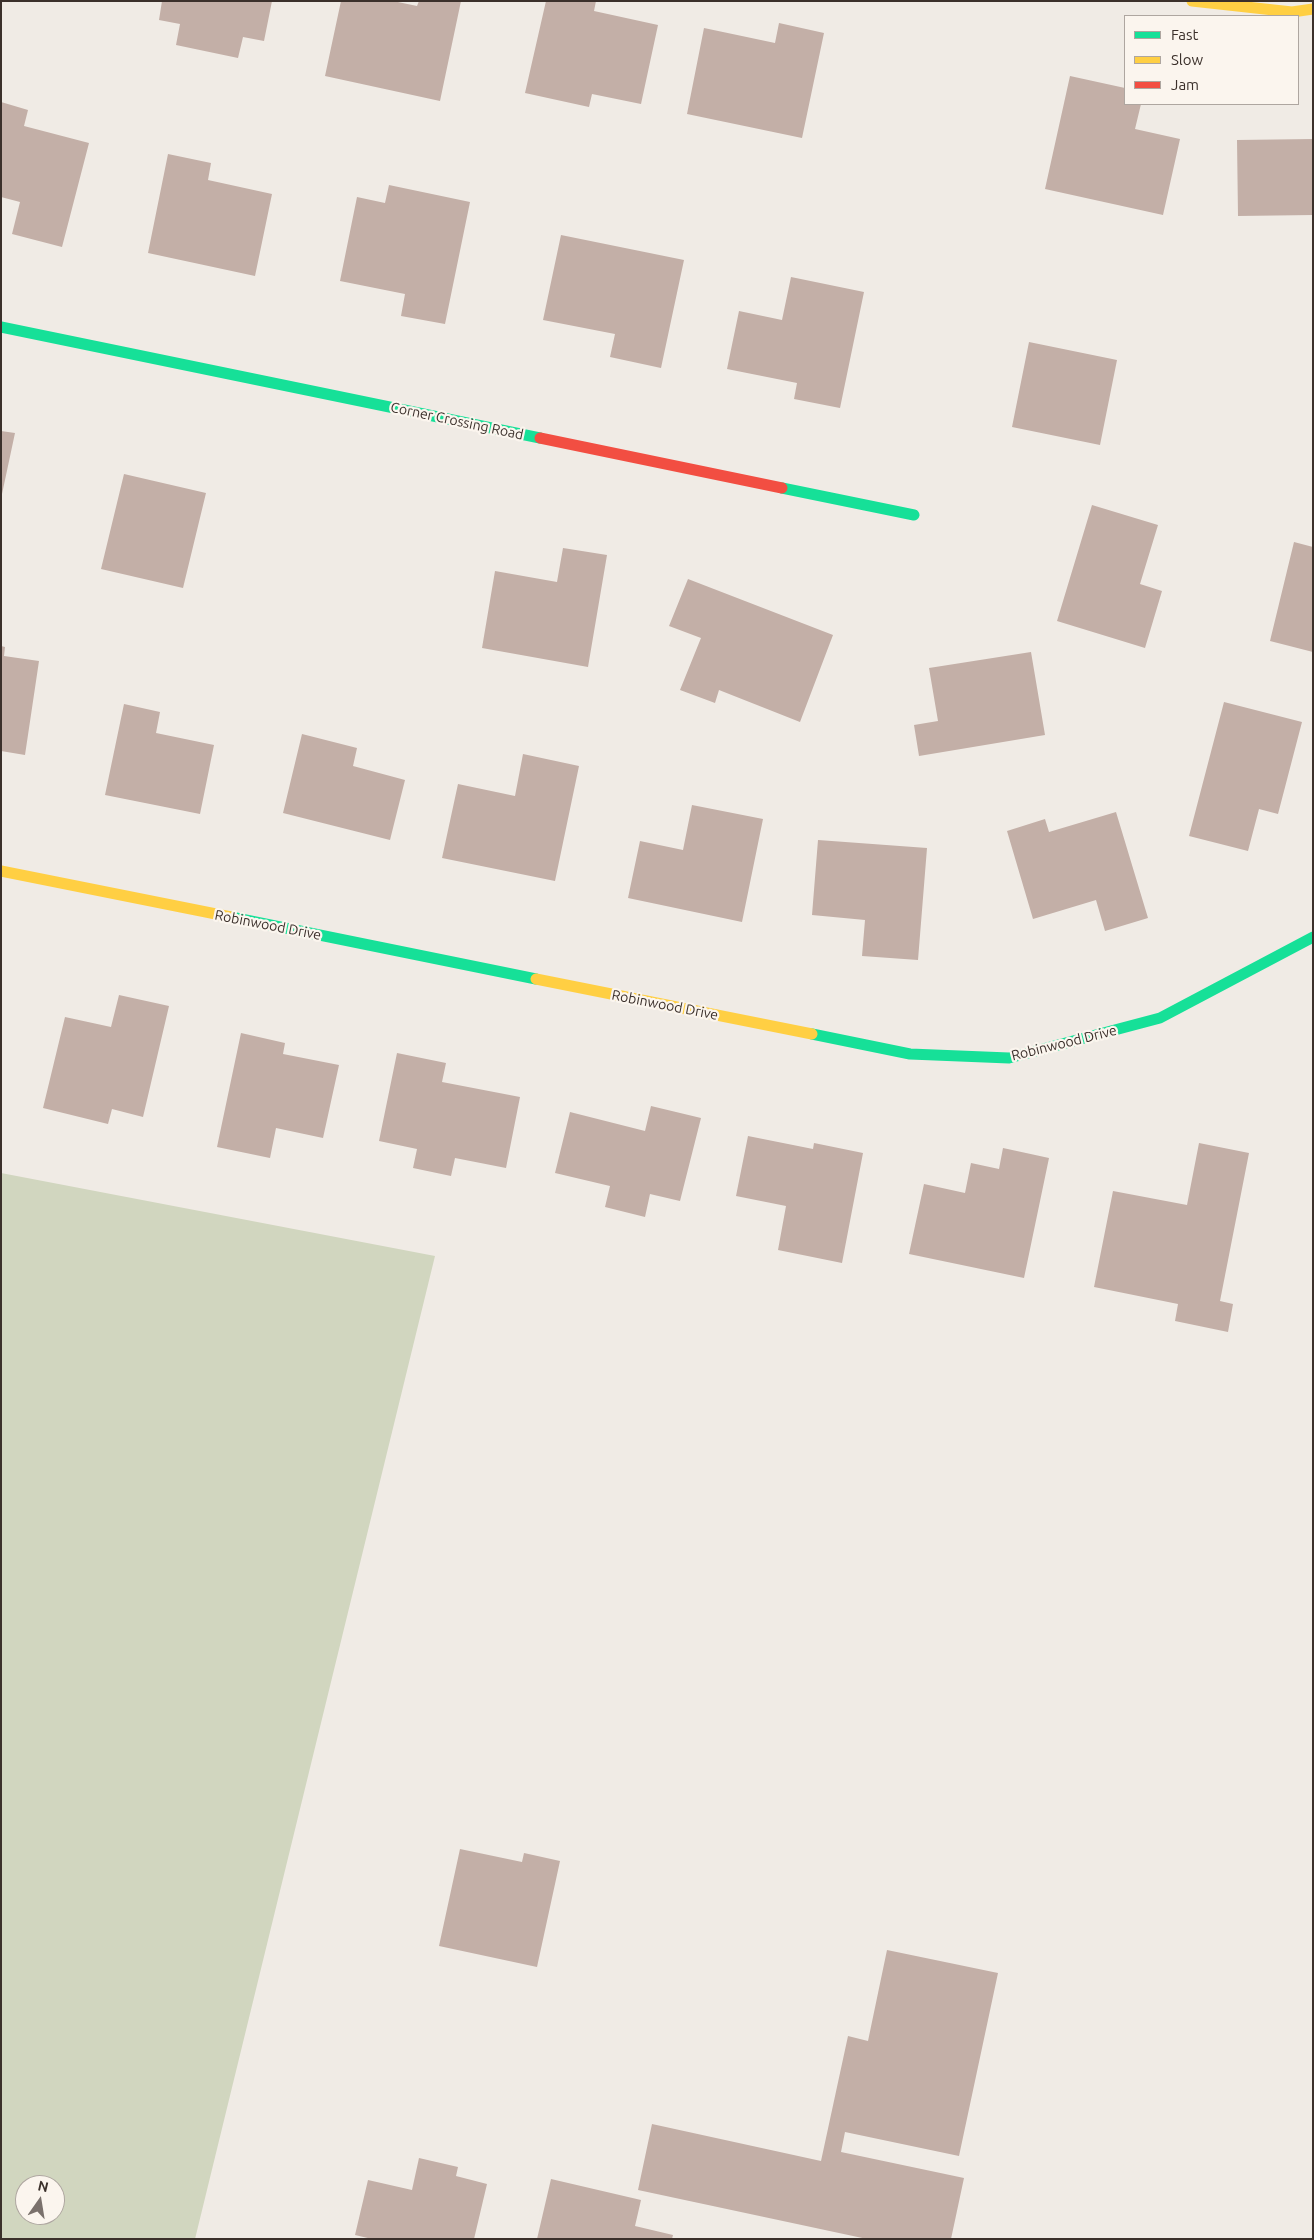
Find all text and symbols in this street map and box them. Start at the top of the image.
legend [1124,15,1299,105]
text: Fast [1171,26,1198,43]
text: Slow [1171,51,1203,68]
text: Jam [1171,76,1199,93]
street label: Corner Crossing Road [389,399,525,443]
street label: Robinwood Drive [213,906,323,944]
street label: Robinwood Drive [610,986,720,1024]
street label: Robinwood Drive [1009,1022,1119,1064]
north arrow [15,2175,65,2225]
text: N [36,2177,50,2195]

